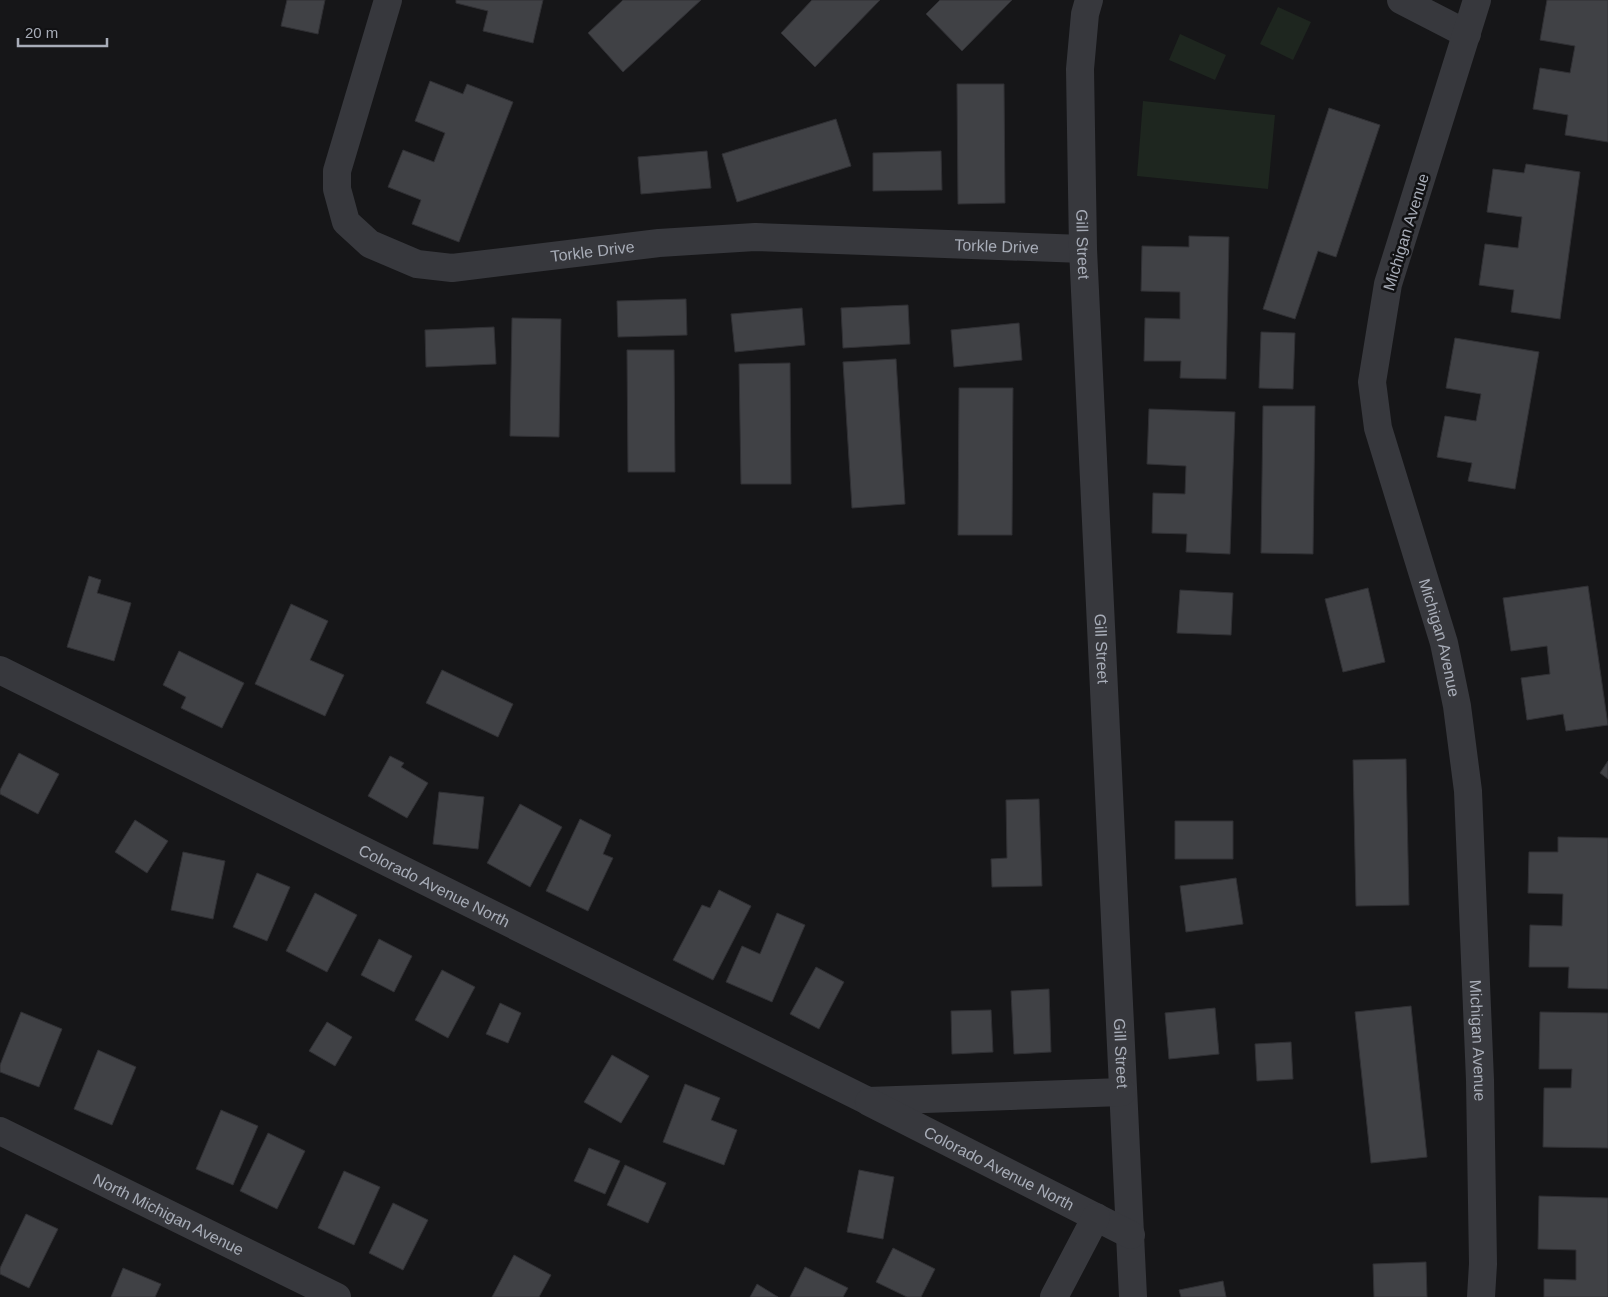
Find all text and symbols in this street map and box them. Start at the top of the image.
scale bar [18,15,106,47]
text: 20 m [25,24,58,41]
street label: Michigan Avenue [1380,171,1432,293]
street label: Gill Street [1074,209,1093,280]
street label: Torkle Drive [954,236,1039,256]
street label: Torkle Drive [549,238,636,265]
street label: Michigan Avenue [1416,576,1463,698]
street label: Gill Street [1092,613,1112,685]
street label: Colorado Avenue North [356,841,513,930]
street label: Michigan Avenue [1467,979,1489,1102]
street label: Gill Street [1111,1018,1132,1089]
street label: Colorado Avenue North [921,1123,1077,1213]
street label: North Michigan Avenue [91,1170,247,1258]

